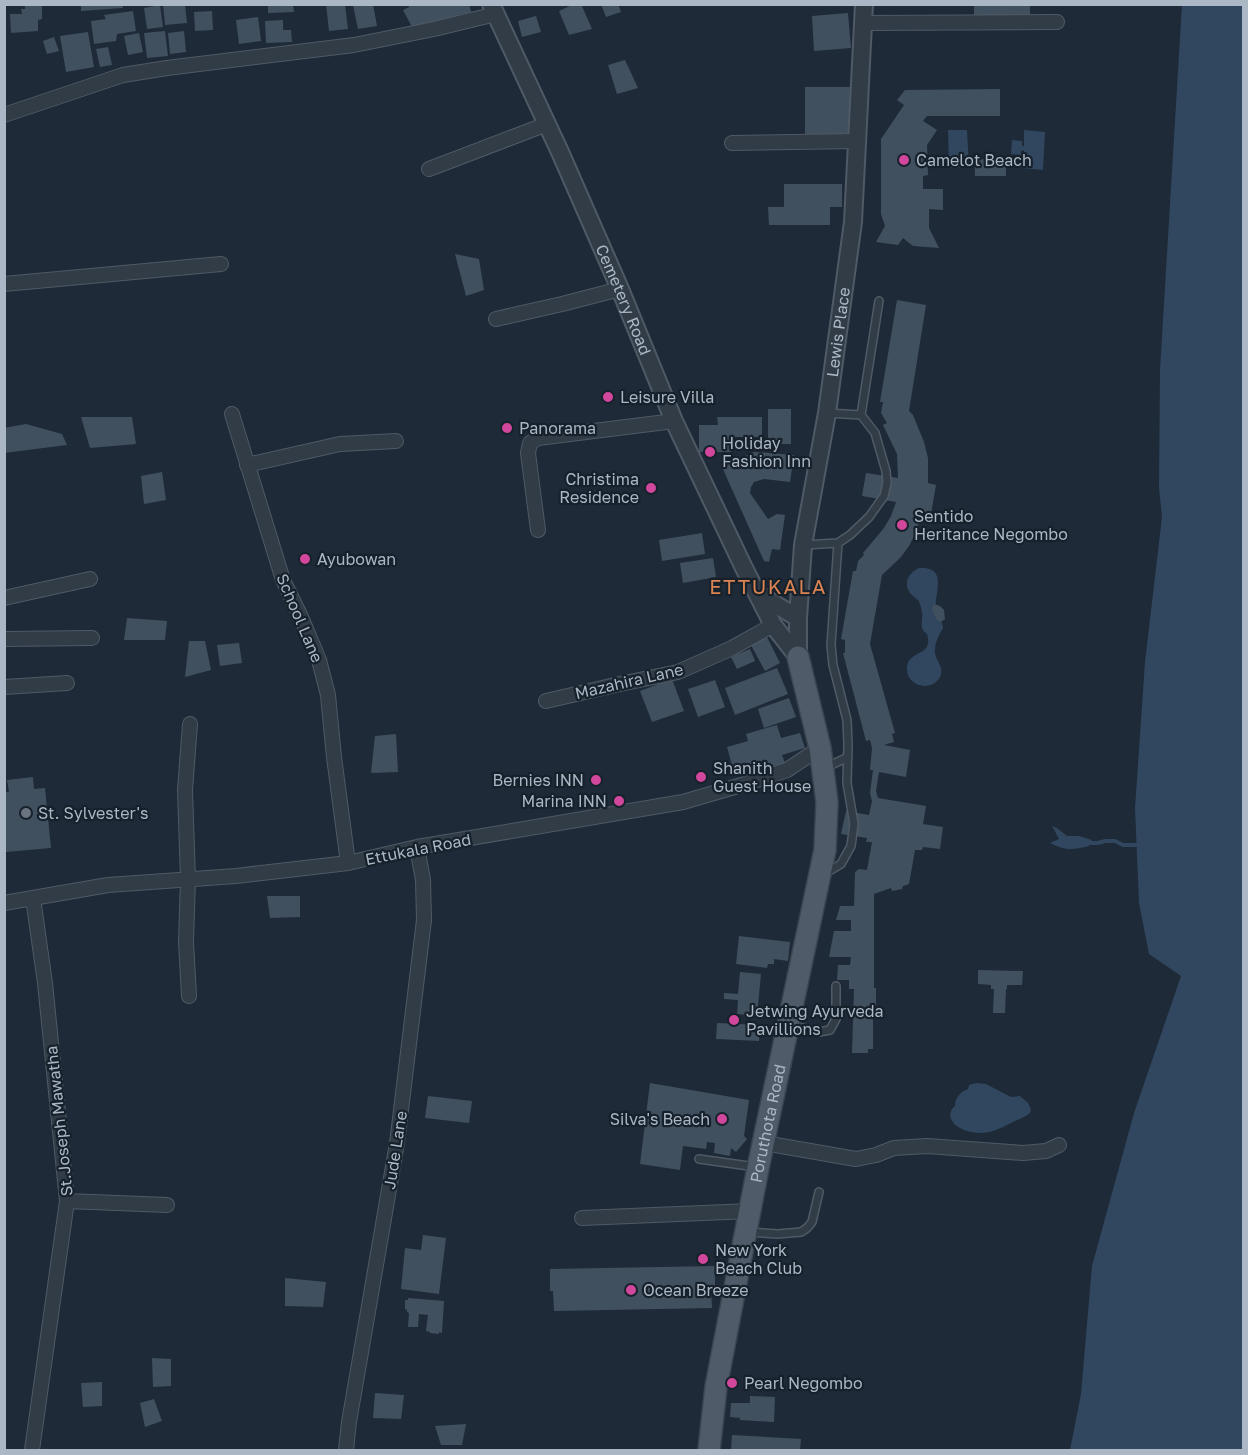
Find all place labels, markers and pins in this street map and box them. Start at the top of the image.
place label: Camelot Beach [916,150,1032,170]
marker: Camelot Beach [897,153,911,167]
place label: Leisure Villa [620,387,714,407]
marker: Leisure Villa [601,390,615,404]
place label: Panorama [519,418,596,438]
marker: Panorama [500,421,514,435]
place label: Holiday Fashion Inn [722,433,811,471]
marker: Holiday Fashion Inn [703,445,717,459]
place label: Christima Residence [559,469,639,507]
marker: Christima Residence [644,481,658,495]
place label: Sentido Heritance Negombo [914,506,1068,544]
marker: Sentido Heritance Negombo [895,518,909,532]
place label: Ayubowan [317,549,396,569]
marker: Ayubowan [298,552,312,566]
place label: Shanith Guest House [713,758,811,796]
place label: Bernies INN [493,770,584,790]
marker: Shanith Guest House [694,770,708,784]
marker: Bernies INN [589,773,603,787]
place label: Marina INN [521,791,607,811]
marker: Marina INN [612,794,626,808]
place label: St. Sylvester's [38,803,148,823]
marker: St. Sylvester's [19,806,33,820]
place label: Jetwing Ayurveda Pavillions [746,1001,884,1039]
marker: Jetwing Ayurveda Pavillions [727,1013,741,1027]
place label: Silva's Beach [610,1109,710,1129]
marker: Silva's Beach [715,1112,729,1126]
place label: New York Beach Club [715,1240,802,1278]
marker: New York Beach Club [696,1252,710,1266]
place label: Ocean Breeze [643,1280,749,1300]
marker: Ocean Breeze [624,1283,638,1297]
place label: Pearl Negombo [744,1373,862,1393]
marker: Pearl Negombo [725,1376,739,1390]

